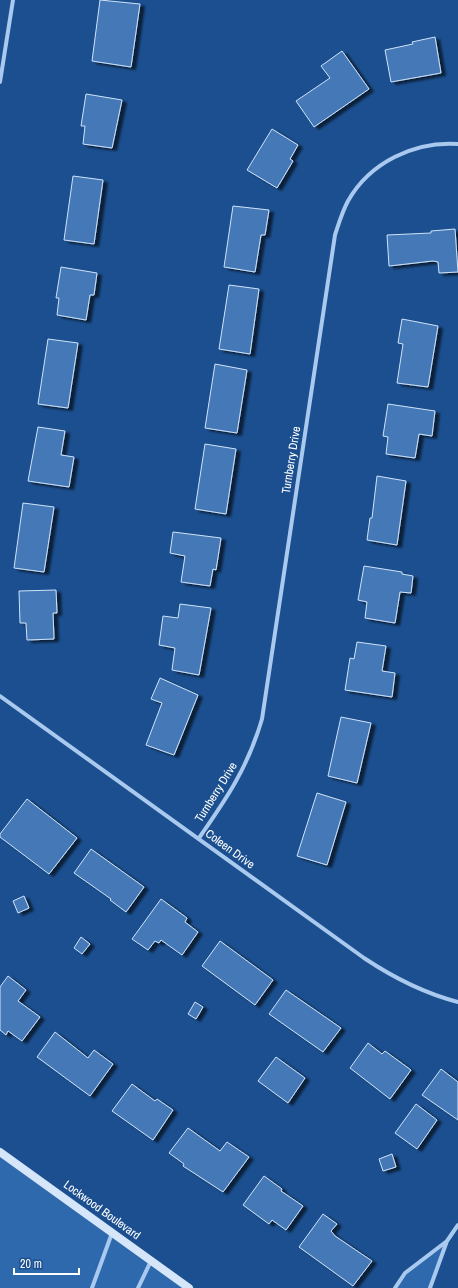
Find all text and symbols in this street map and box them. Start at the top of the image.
street label: Turnberry Drive [278,425,304,495]
street label: Turnberry Drive [191,759,241,825]
street label: Coleen Drive [202,826,258,872]
street label: Lockwood Boulevard [60,1177,144,1243]
scale bar [14,1250,79,1276]
text: 20 m [20,1256,42,1272]

